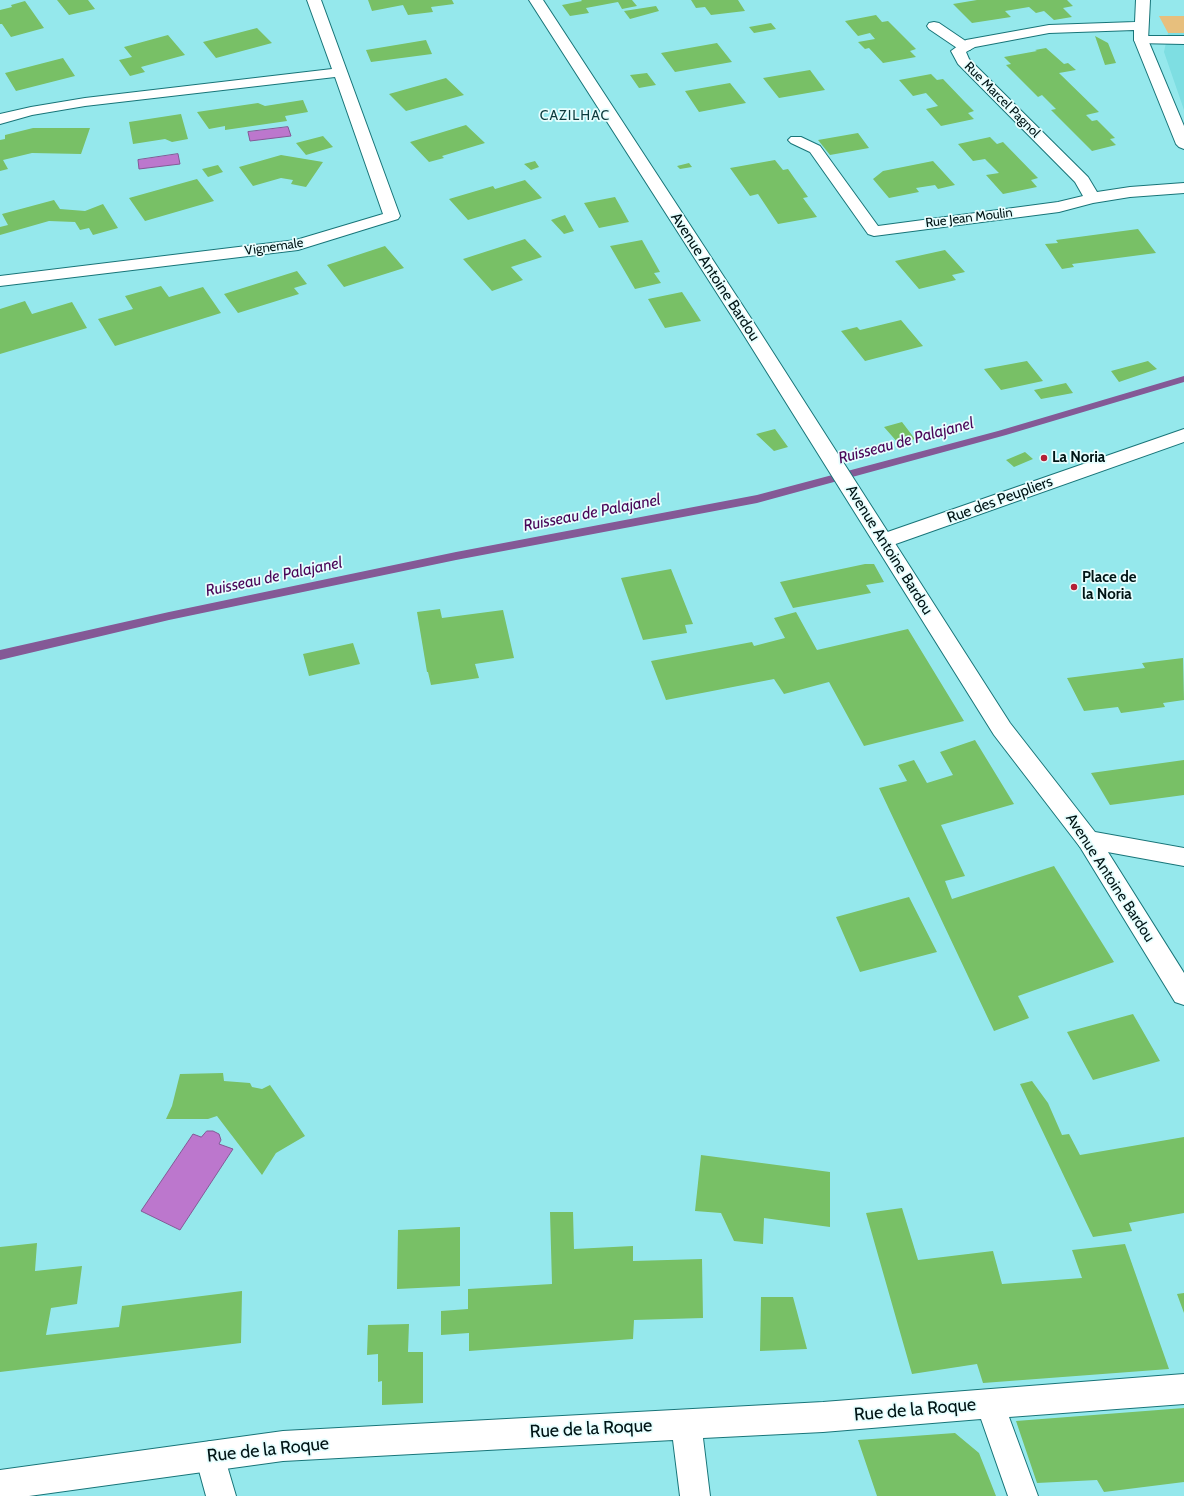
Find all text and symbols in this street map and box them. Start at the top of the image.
street label: Rue Marcel Pagnol [961,59,1043,141]
district label: CAZILHAC [540,108,610,124]
street label: Rue Jean Moulin [925,205,1013,231]
street label: Avenue Antoine Bardou [667,209,763,345]
street label: Vignemale [244,235,304,259]
water label: Ruisseau de Palajanel [836,414,976,468]
place label: La Noria [1052,449,1105,467]
marker: La Noria [1039,453,1049,463]
street label: Rue des Peupliers [945,473,1055,527]
street label: Avenue Antoine Bardou [842,482,936,618]
water label: Ruisseau de Palajanel [522,490,662,536]
water label: Ruisseau de Palajanel [204,553,344,601]
place label: Place de la Noria [1082,569,1136,604]
marker: Place de la Noria [1069,582,1079,592]
street label: Avenue Antoine Bardou [1062,810,1158,946]
street label: Rue de la Roque [853,1394,977,1426]
street label: Rue de la Roque [529,1415,653,1443]
street label: Rue de la Roque [206,1433,330,1467]

